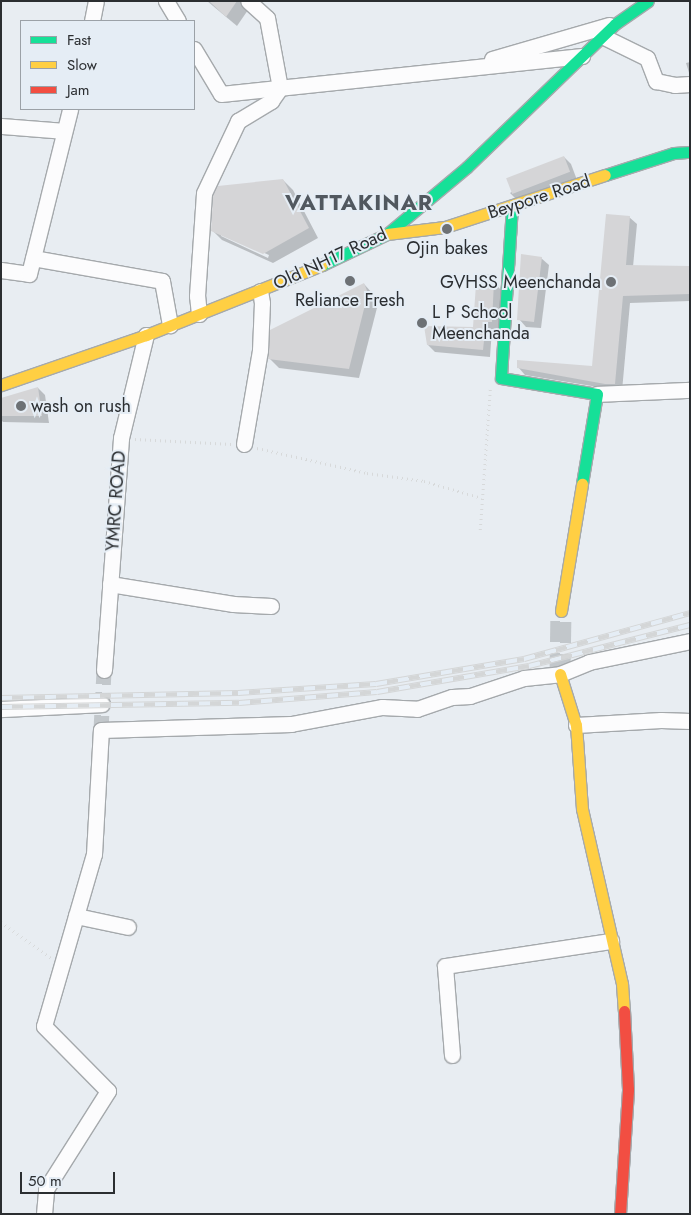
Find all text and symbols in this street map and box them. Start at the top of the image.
legend [20,20,195,110]
text: Fast [67,29,91,51]
text: Slow [67,54,97,76]
text: Jam [67,79,90,101]
street label: Beypore Road [485,170,593,224]
district label: VATTAKINAR [284,190,434,216]
street label: Old NH17 Road [270,223,390,295]
marker: Ojin bakes [441,223,453,235]
place label: Ojin bakes [406,237,488,259]
place label: GVHSS Meenchanda [440,271,601,293]
marker: Reliance Fresh [344,275,356,287]
marker: GVHSS Meenchanda [605,276,617,288]
place label: Reliance Fresh [295,289,405,311]
place label: L P School Meenchanda [432,302,530,344]
marker: L P School Meenchanda [416,317,428,329]
place label: wash on rush [31,395,131,417]
marker: wash on rush [15,400,27,412]
street label: YMRC ROAD [102,450,130,552]
scale bar [22,1162,118,1194]
text: 50 m [28,1170,62,1192]

